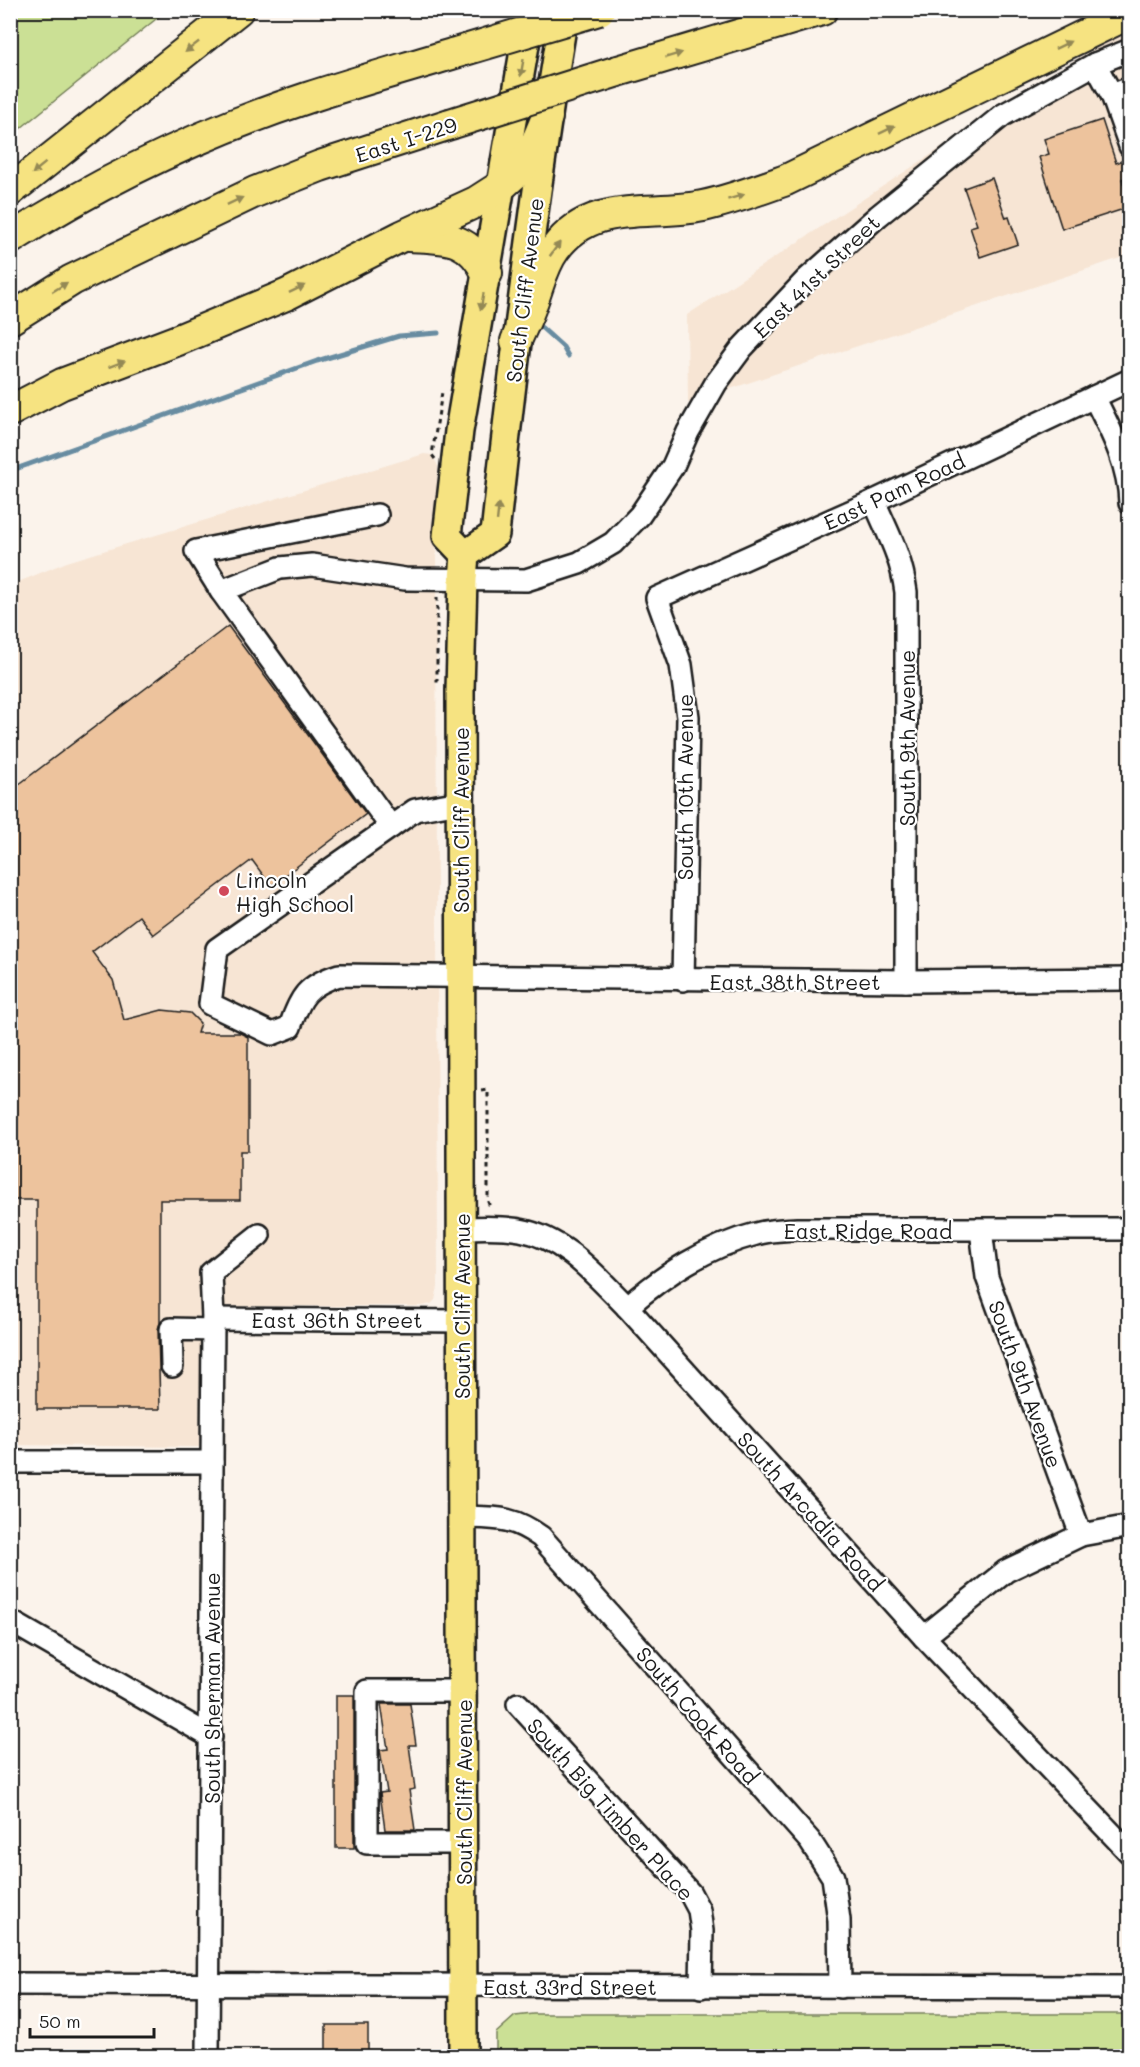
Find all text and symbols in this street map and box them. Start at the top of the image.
one-way arrow [184,40,200,53]
one-way arrow [1054,41,1071,50]
one-way arrow [665,50,683,59]
one-way arrow [517,59,526,78]
street label: East I-229 [352,110,460,168]
one-way arrow [879,125,896,135]
one-way arrow [32,161,47,174]
one-way arrow [727,192,745,201]
one-way arrow [226,196,244,206]
street label: South Cliff Avenue [499,196,549,384]
street label: East 41st Street [747,209,885,343]
one-way arrow [549,242,561,258]
one-way arrow [52,282,68,293]
one-way arrow [289,284,306,294]
one-way arrow [477,292,486,311]
one-way arrow [108,358,126,368]
street label: East Pam Road [819,446,969,536]
one-way arrow [493,503,503,522]
street label: South 9th Avenue [893,650,920,826]
street label: South 10th Avenue [671,694,698,880]
street label: South Cliff Avenue [447,727,474,913]
place label: Lincoln High School [236,866,354,917]
marker: Lincoln High School [217,884,231,898]
street label: East 38th Street [710,968,880,995]
street label: South Cliff Avenue [448,1213,475,1399]
street label: East Ridge Road [784,1217,952,1244]
street label: South 9th Avenue [983,1296,1069,1472]
street label: East 36th Street [252,1306,422,1333]
street label: South Arcadia Road [732,1425,890,1597]
street label: South Sherman Avenue [198,1572,225,1804]
street label: South Cook Road [631,1641,765,1789]
street label: South Cliff Avenue [450,1699,477,1885]
street label: South Big Timber Place [522,1712,700,1906]
street label: East 33rd Street [483,1973,657,2000]
scale bar [30,2001,154,2039]
text: 50 m [39,2009,81,2033]

